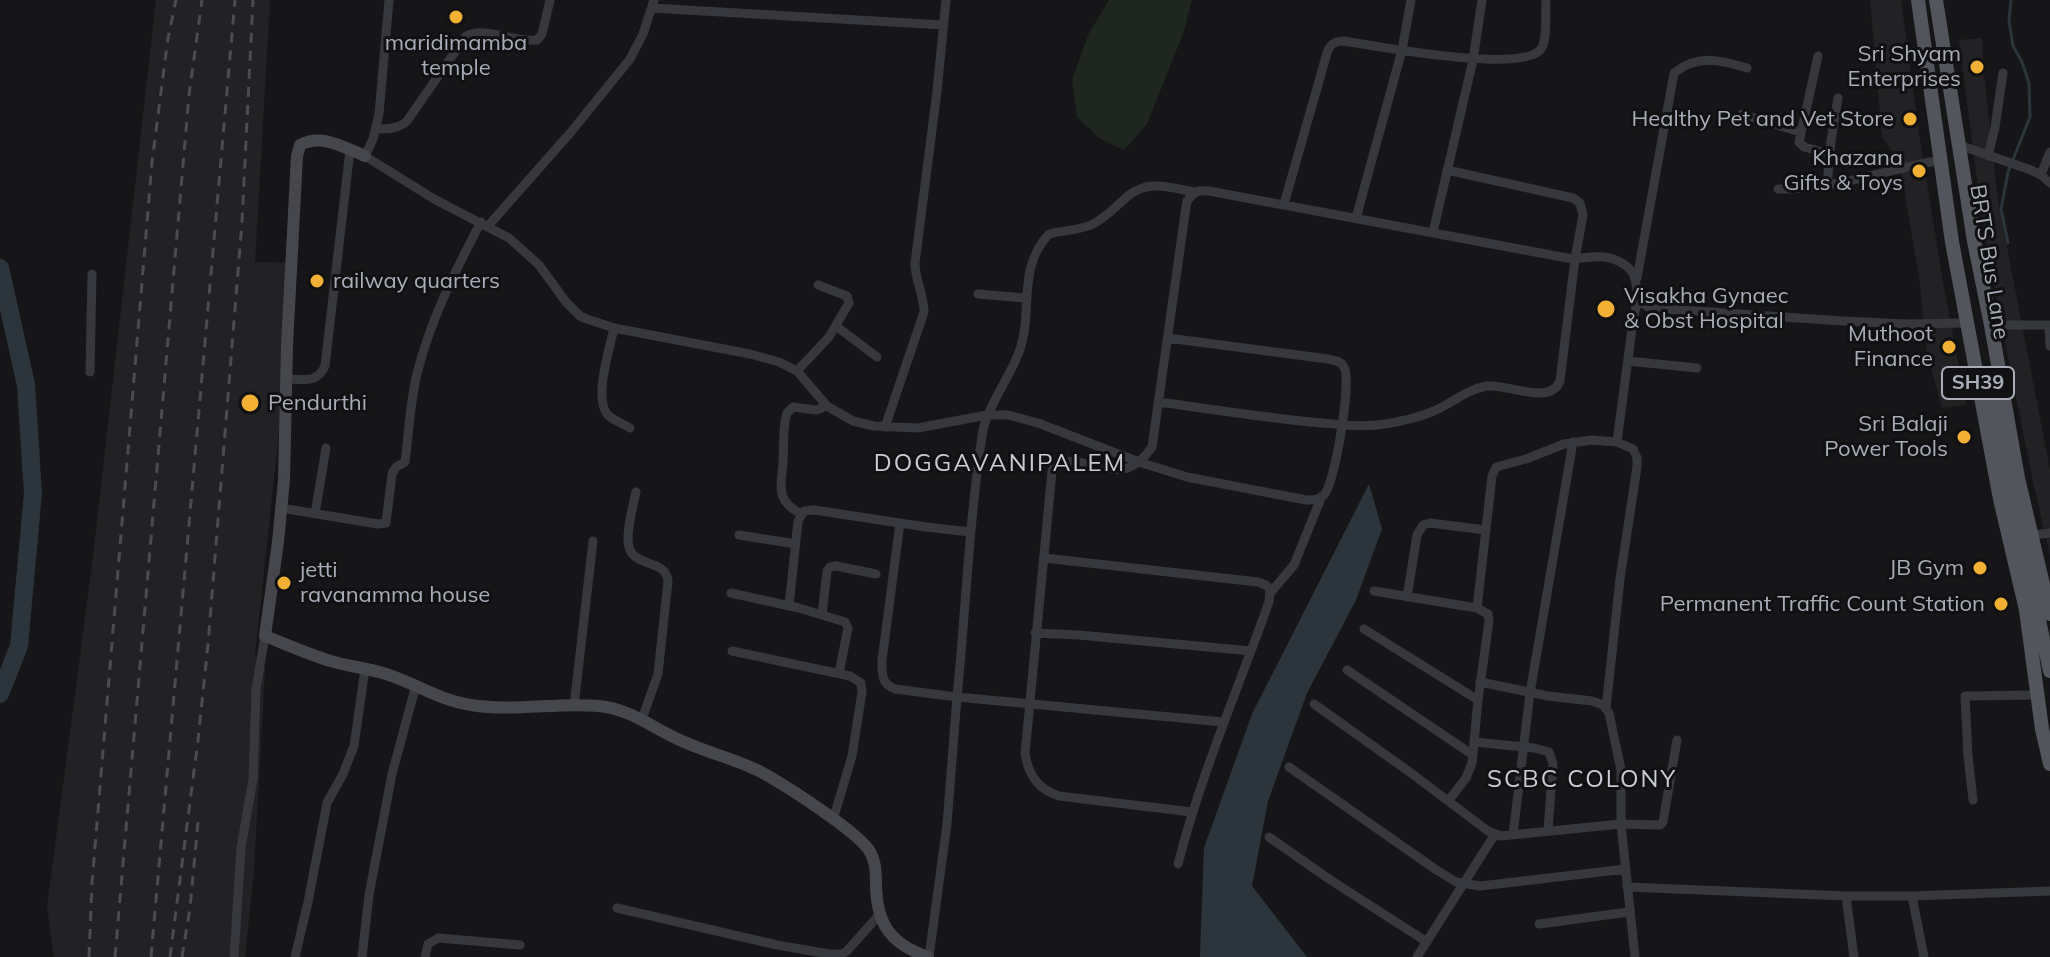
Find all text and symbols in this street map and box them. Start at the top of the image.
marker: maridimamba temple [447,8,465,26]
place label: maridimamba temple [385,30,527,82]
place label: Sri Shyam Enterprises [1847,41,1961,92]
marker: Sri Shyam Enterprises [1968,58,1986,76]
place label: Healthy Pet and Vet Store [1631,106,1894,132]
marker: Healthy Pet and Vet Store [1901,110,1919,128]
place label: Khazana Gifts & Toys [1784,145,1903,196]
marker: Khazana Gifts & Toys [1910,162,1928,180]
street label: BRTS Bus Lane [1964,183,2014,341]
place label: railway quarters [333,268,500,294]
marker: railway quarters [308,272,326,290]
place label: Visakha Gynaec & Obst Hospital [1624,283,1789,334]
marker: Visakha Gynaec & Obst Hospital [1595,298,1617,320]
place label: Muthoot Finance [1848,321,1933,372]
marker: Muthoot Finance [1940,338,1958,356]
road number: SH39 [1942,367,2014,399]
place label: Pendurthi [268,390,367,416]
marker: Pendurthi [239,392,261,414]
place label: Sri Balaji Power Tools [1824,411,1948,462]
marker: Sri Balaji Power Tools [1955,428,1973,446]
district label: DOGGAVANIPALEM [874,450,1126,478]
place label: JB Gym [1889,555,1964,581]
place label: jetti ravanamma house [300,557,490,608]
marker: JB Gym [1971,559,1989,577]
marker: jetti ravanamma house [275,574,293,592]
place label: Permanent Traffic Count Station [1660,591,1985,617]
marker: Permanent Traffic Count Station [1992,595,2010,613]
district label: SCBC COLONY [1487,766,1677,794]

